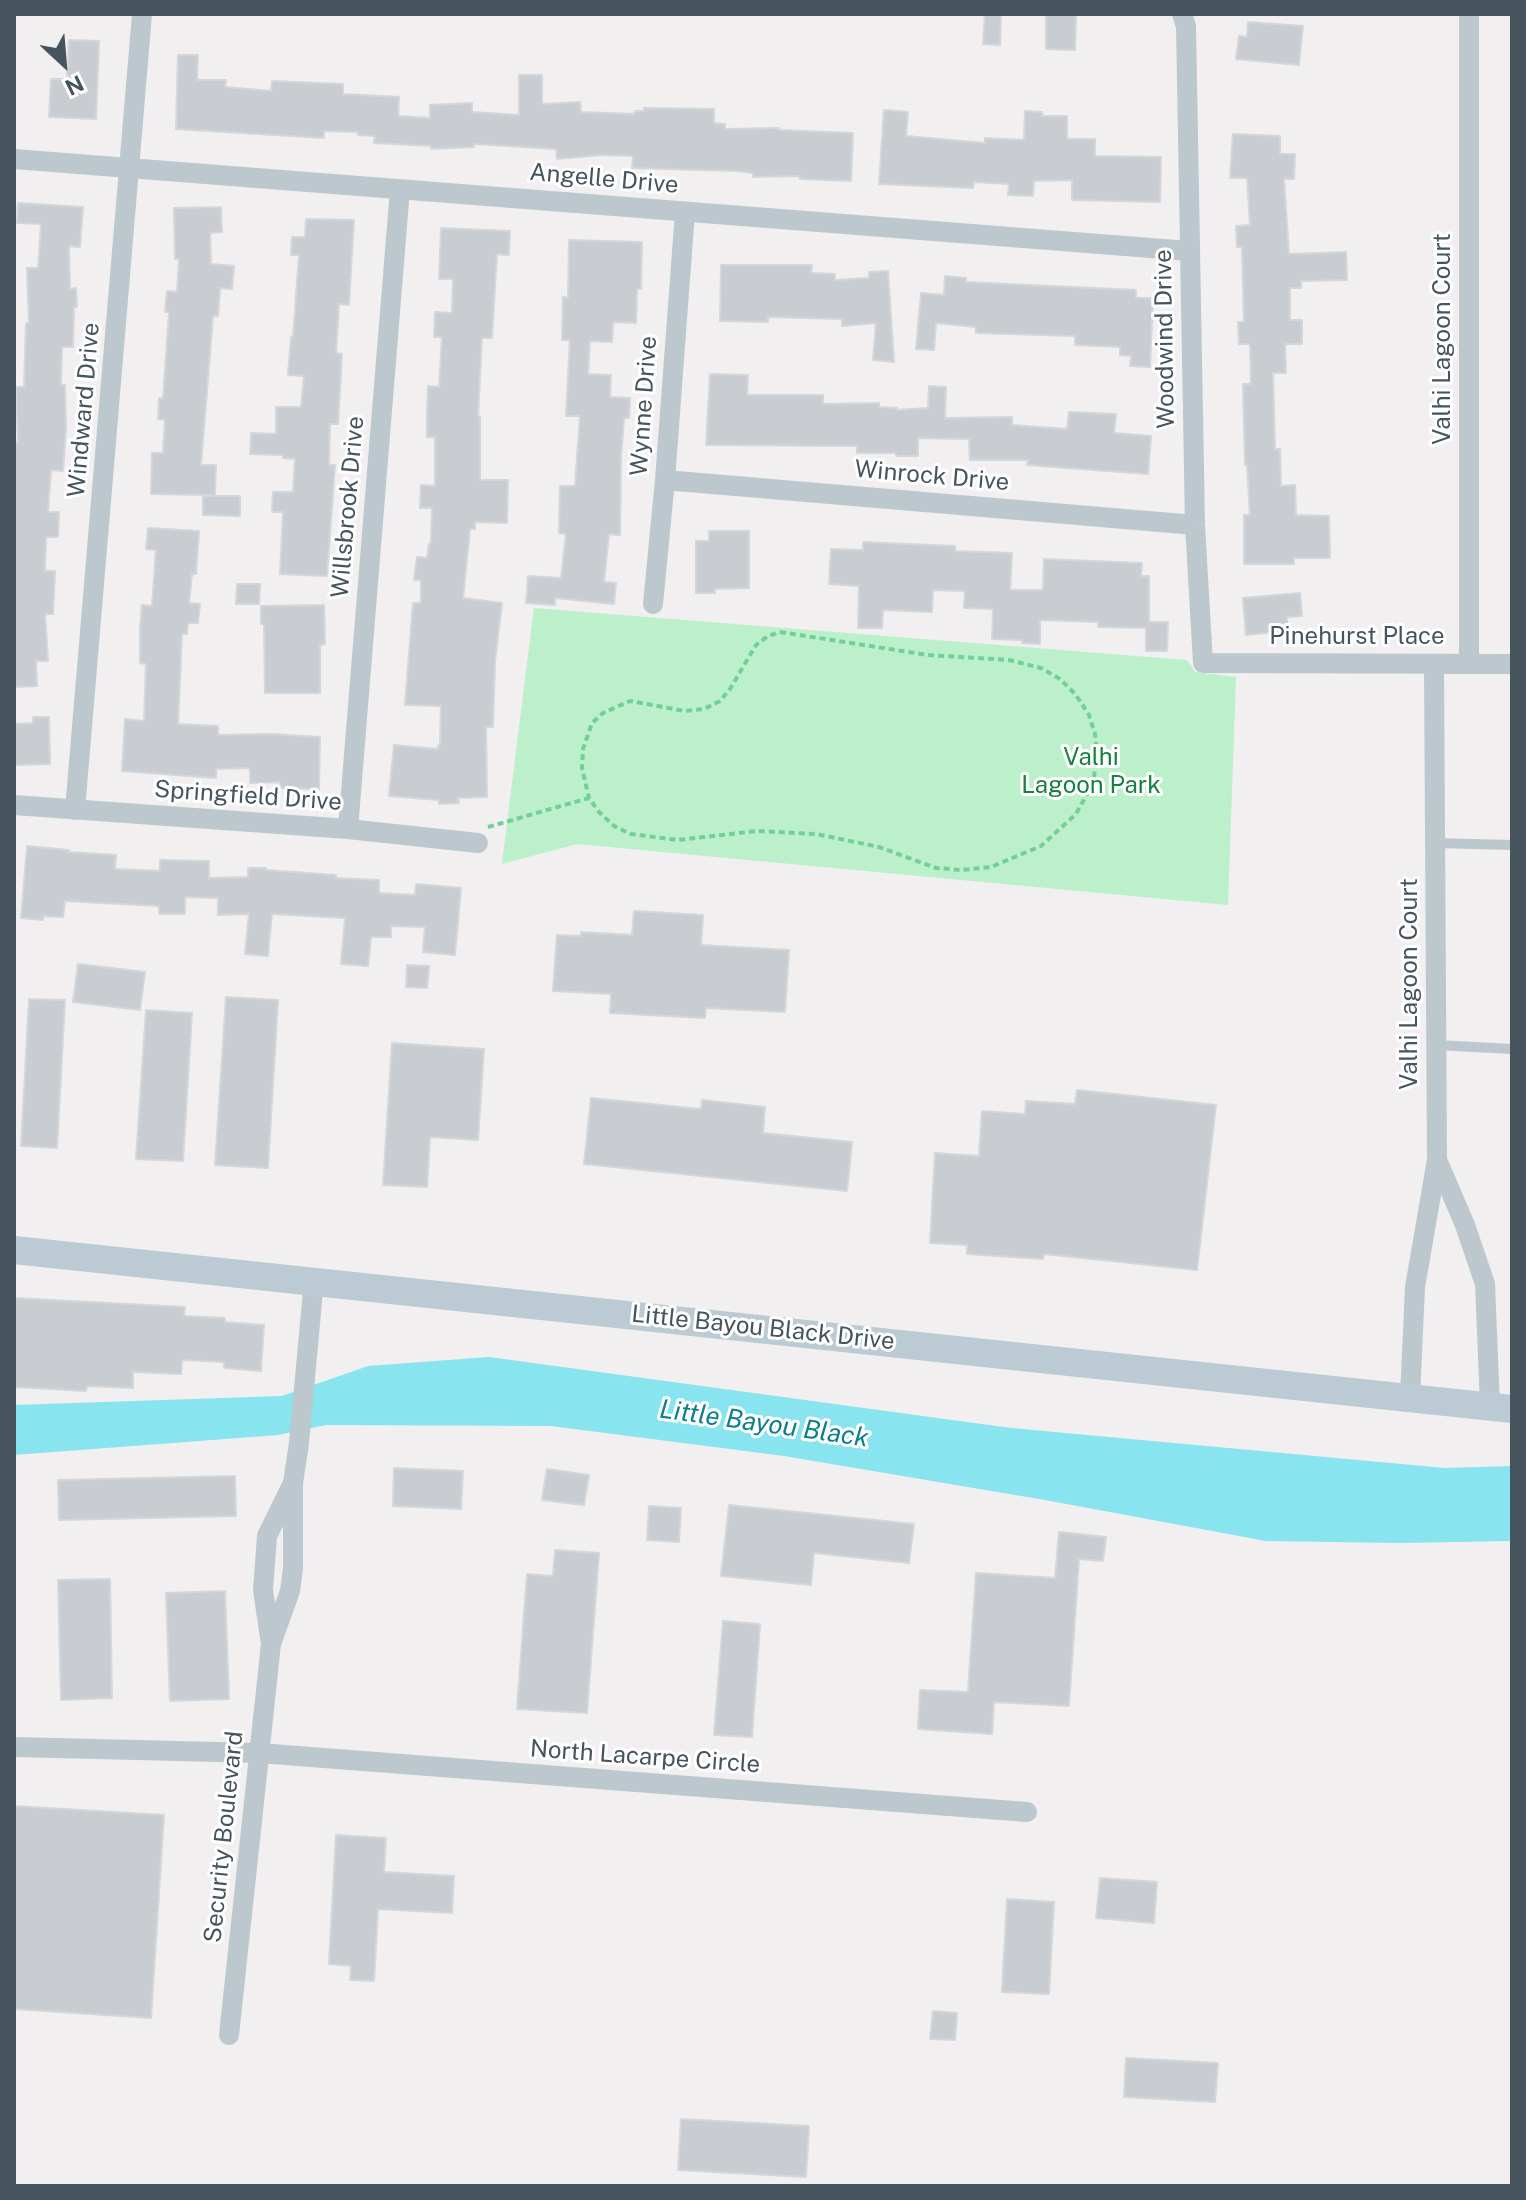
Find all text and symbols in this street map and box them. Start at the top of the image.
north arrow [24,24,104,104]
text: N [61,70,88,101]
street label: Angelle Drive [528,158,680,200]
street label: Valhi Lagoon Court [1429,233,1457,445]
street label: Woodwind Drive [1149,249,1181,429]
street label: Windward Drive [62,321,106,499]
street label: Wynne Drive [625,335,663,477]
street label: Willsbrook Drive [326,415,370,599]
street label: Winrock Drive [853,455,1011,497]
street label: Pinehurst Place [1269,623,1445,651]
park label: Valhi Lagoon Park [1021,744,1161,800]
street label: Springfield Drive [153,775,343,817]
street label: Valhi Lagoon Court [1396,878,1424,1090]
street label: Little Bayou Black Drive [630,1300,896,1356]
water label: Little Bayou Black [657,1394,871,1454]
street label: Security Boulevard [199,1730,249,1944]
street label: North Lacarpe Circle [529,1735,761,1779]

